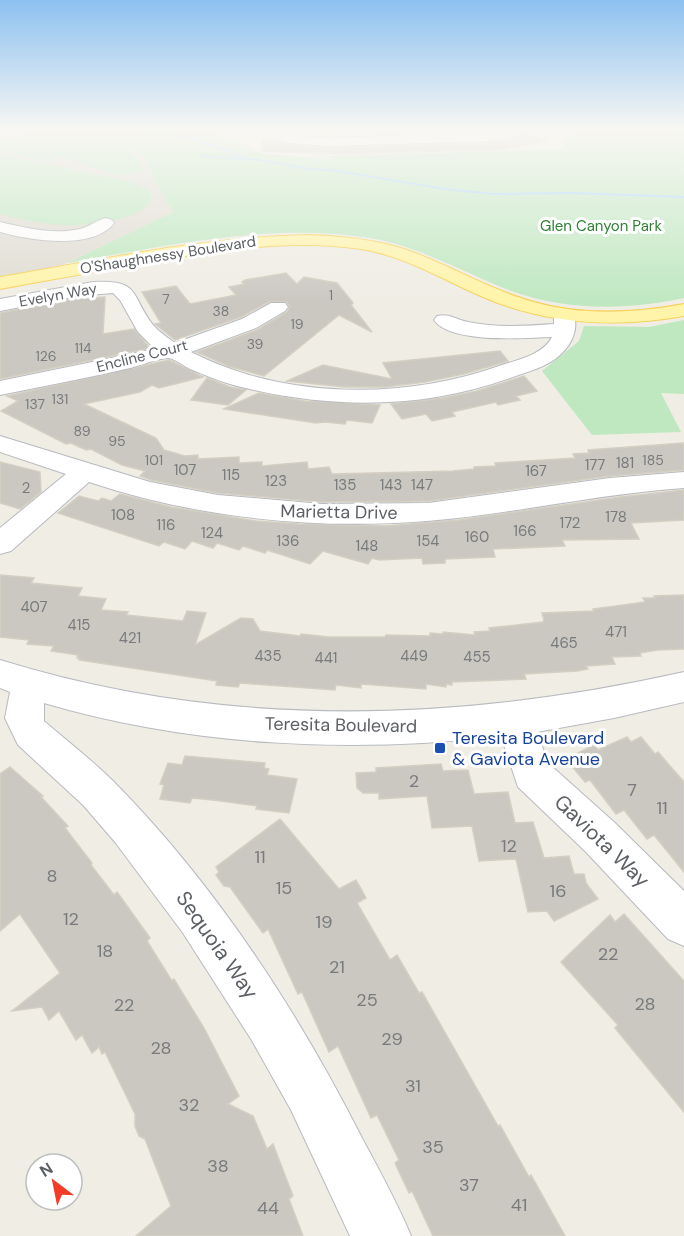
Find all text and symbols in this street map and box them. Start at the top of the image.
park label: Glen Canyon Park [540,216,662,236]
street label: O'Shaughnessy Boulevard [79,231,257,279]
street label: Evelyn Way [17,278,99,312]
house number: 1 [329,286,333,304]
house number: 7 [162,290,170,308]
house number: 38 [213,302,229,320]
house number: 19 [290,315,304,333]
street label: Encline Court [94,335,190,377]
house number: 39 [247,335,264,353]
house number: 114 [74,339,92,357]
house number: 126 [35,347,57,365]
house number: 131 [52,390,68,408]
house number: 137 [25,395,45,413]
house number: 89 [74,422,91,440]
house number: 95 [108,432,126,450]
house number: 101 [145,451,163,469]
house number: 185 [642,451,664,469]
house number: 181 [616,453,634,473]
house number: 177 [585,455,605,475]
house number: 107 [174,460,196,480]
house number: 167 [525,461,547,481]
house number: 115 [222,465,240,485]
house number: 123 [265,471,287,491]
house number: 135 [334,475,356,495]
house number: 143 [380,475,402,495]
house number: 147 [411,475,433,495]
house number: 2 [22,478,30,498]
street label: Marietta Drive [280,499,398,525]
house number: 108 [111,505,135,525]
house number: 178 [605,507,627,527]
house number: 172 [560,513,580,533]
house number: 116 [157,515,175,535]
house number: 166 [513,521,537,541]
house number: 124 [201,523,223,543]
house number: 160 [465,527,489,547]
house number: 136 [277,531,299,551]
house number: 154 [417,531,439,551]
house number: 148 [356,536,378,556]
house number: 407 [20,597,48,617]
house number: 415 [68,615,90,635]
house number: 471 [605,622,627,642]
house number: 421 [119,628,141,648]
house number: 465 [550,633,578,653]
house number: 435 [254,646,282,666]
house number: 449 [400,646,428,666]
house number: 455 [463,647,491,667]
house number: 441 [315,648,337,668]
street label: Teresita Boulevard [265,712,417,738]
place label: Teresita Boulevard & Gaviota Avenue [452,726,604,771]
marker: Teresita Boulevard & Gaviota Avenue [433,741,447,755]
house number: 2 [409,769,419,793]
house number: 7 [627,778,637,802]
street label: Gaviota Way [548,788,656,894]
house number: 11 [656,796,668,820]
house number: 12 [501,834,517,858]
house number: 11 [254,845,266,869]
house number: 8 [47,864,57,888]
house number: 15 [276,876,292,900]
house number: 16 [550,879,566,903]
street label: Sequoia Way [169,885,265,1005]
house number: 12 [63,907,79,931]
house number: 19 [316,910,332,934]
house number: 18 [97,939,113,963]
house number: 22 [598,942,618,966]
house number: 21 [329,955,345,979]
house number: 25 [356,988,378,1012]
house number: 28 [634,992,656,1016]
house number: 22 [114,993,134,1017]
house number: 29 [381,1027,403,1051]
house number: 28 [150,1036,172,1060]
house number: 31 [405,1074,421,1098]
house number: 32 [178,1093,200,1117]
house number: 35 [422,1135,444,1159]
north arrow [24,1152,84,1212]
house number: 38 [207,1154,229,1178]
text: N [36,1158,57,1182]
house number: 37 [459,1173,479,1197]
house number: 41 [511,1193,527,1217]
house number: 44 [257,1196,279,1220]

